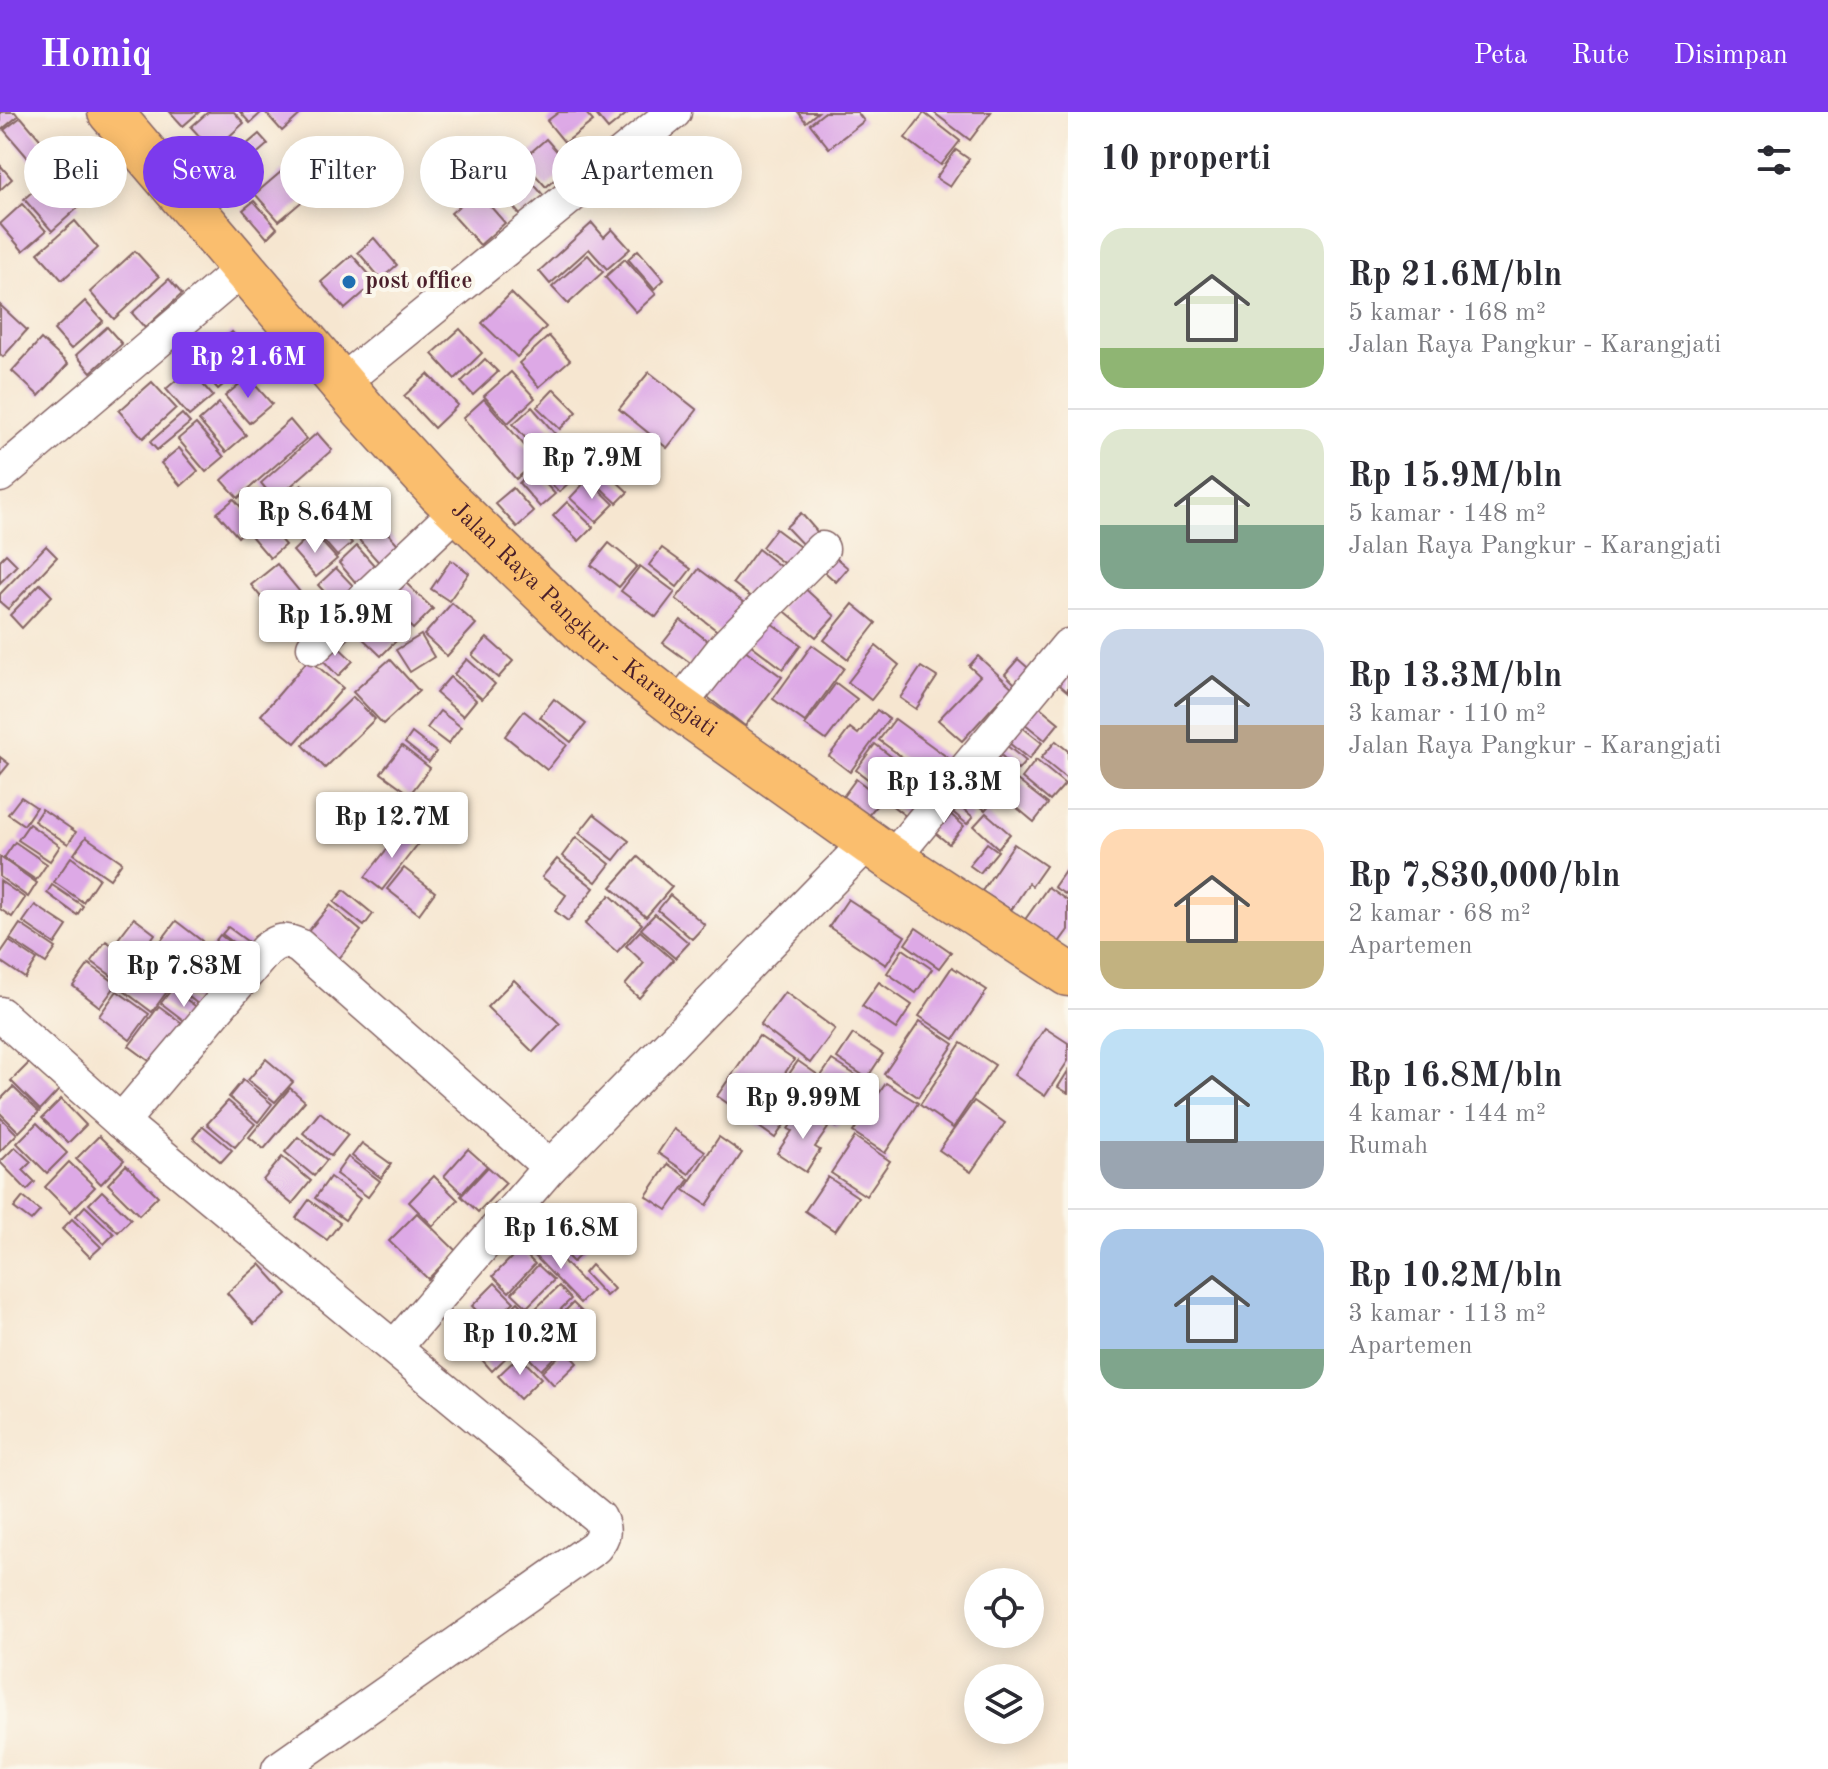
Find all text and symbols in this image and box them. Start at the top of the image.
text: Homiq [40,37,152,75]
text: Peta [1473,42,1528,70]
text: Rute [1572,42,1629,70]
text: Disimpan [1673,42,1788,70]
chip: Beli [24,136,127,208]
chip: Sewa [143,136,264,208]
chip: Filter [280,136,404,208]
chip: Baru [420,136,536,208]
chip: Apartemen [552,136,742,208]
icon: filters [1752,138,1796,182]
text: 10 properti [1100,143,1271,177]
text: Rp 21.6M/bln [1348,259,1562,293]
icon: home [1164,260,1260,356]
place label: post office [365,270,472,294]
marker: post office [340,273,358,291]
text: 5 kamar · 168 m² [1348,300,1546,326]
pin: Rp 21.6M [165,332,331,400]
text: Jalan Raya Pangkur - Karangjati [1348,332,1721,358]
text: Rp 21.6M [190,345,306,371]
pin: Rp 7.9M [518,433,666,501]
text: Rp 7.9M [542,446,642,472]
text: Rp 15.9M/bln [1348,460,1562,494]
icon: home [1164,461,1260,557]
pin: Rp 8.64M [232,487,398,555]
street label: Jalan Raya Pangkur - Karangjati [446,498,721,742]
text: Rp 8.64M [257,500,373,526]
text: 5 kamar · 148 m² [1348,501,1546,527]
text: Jalan Raya Pangkur - Karangjati [1348,533,1721,559]
pin: Rp 15.9M [252,590,418,658]
text: Rp 15.9M [277,603,393,629]
text: Rp 13.3M/bln [1348,660,1562,694]
icon: home [1164,661,1260,757]
text: 3 kamar · 110 m² [1348,701,1546,727]
text: Jalan Raya Pangkur - Karangjati [1348,733,1721,759]
pin: Rp 13.3M [861,757,1027,825]
text: Rp 13.3M [886,770,1002,796]
pin: Rp 12.7M [309,792,475,860]
text: Rp 12.7M [334,805,450,831]
text: Rp 7,830,000/bln [1348,860,1621,894]
icon: home [1164,861,1260,957]
text: 2 kamar · 68 m² [1348,901,1531,927]
text: Apartemen [1348,933,1473,959]
pin: Rp 7.83M [101,941,267,1009]
text: Rp 7.83M [126,954,242,980]
text: Rp 16.8M/bln [1348,1060,1562,1094]
icon: home [1164,1061,1260,1157]
pin: Rp 9.99M [720,1073,886,1141]
text: Rp 9.99M [745,1086,861,1112]
text: 4 kamar · 144 m² [1348,1101,1546,1127]
text: Rumah [1348,1133,1428,1159]
pin: Rp 16.8M [478,1203,644,1271]
text: Rp 16.8M [503,1216,619,1242]
text: Rp 10.2M/bln [1348,1260,1562,1294]
icon: home [1164,1261,1260,1357]
text: 3 kamar · 113 m² [1348,1301,1546,1327]
pin: Rp 10.2M [437,1309,603,1377]
text: Rp 10.2M [462,1322,578,1348]
text: Apartemen [1348,1333,1473,1359]
map controls [964,1568,1044,1744]
button: locate [964,1568,1044,1648]
button: layers [964,1664,1044,1744]

